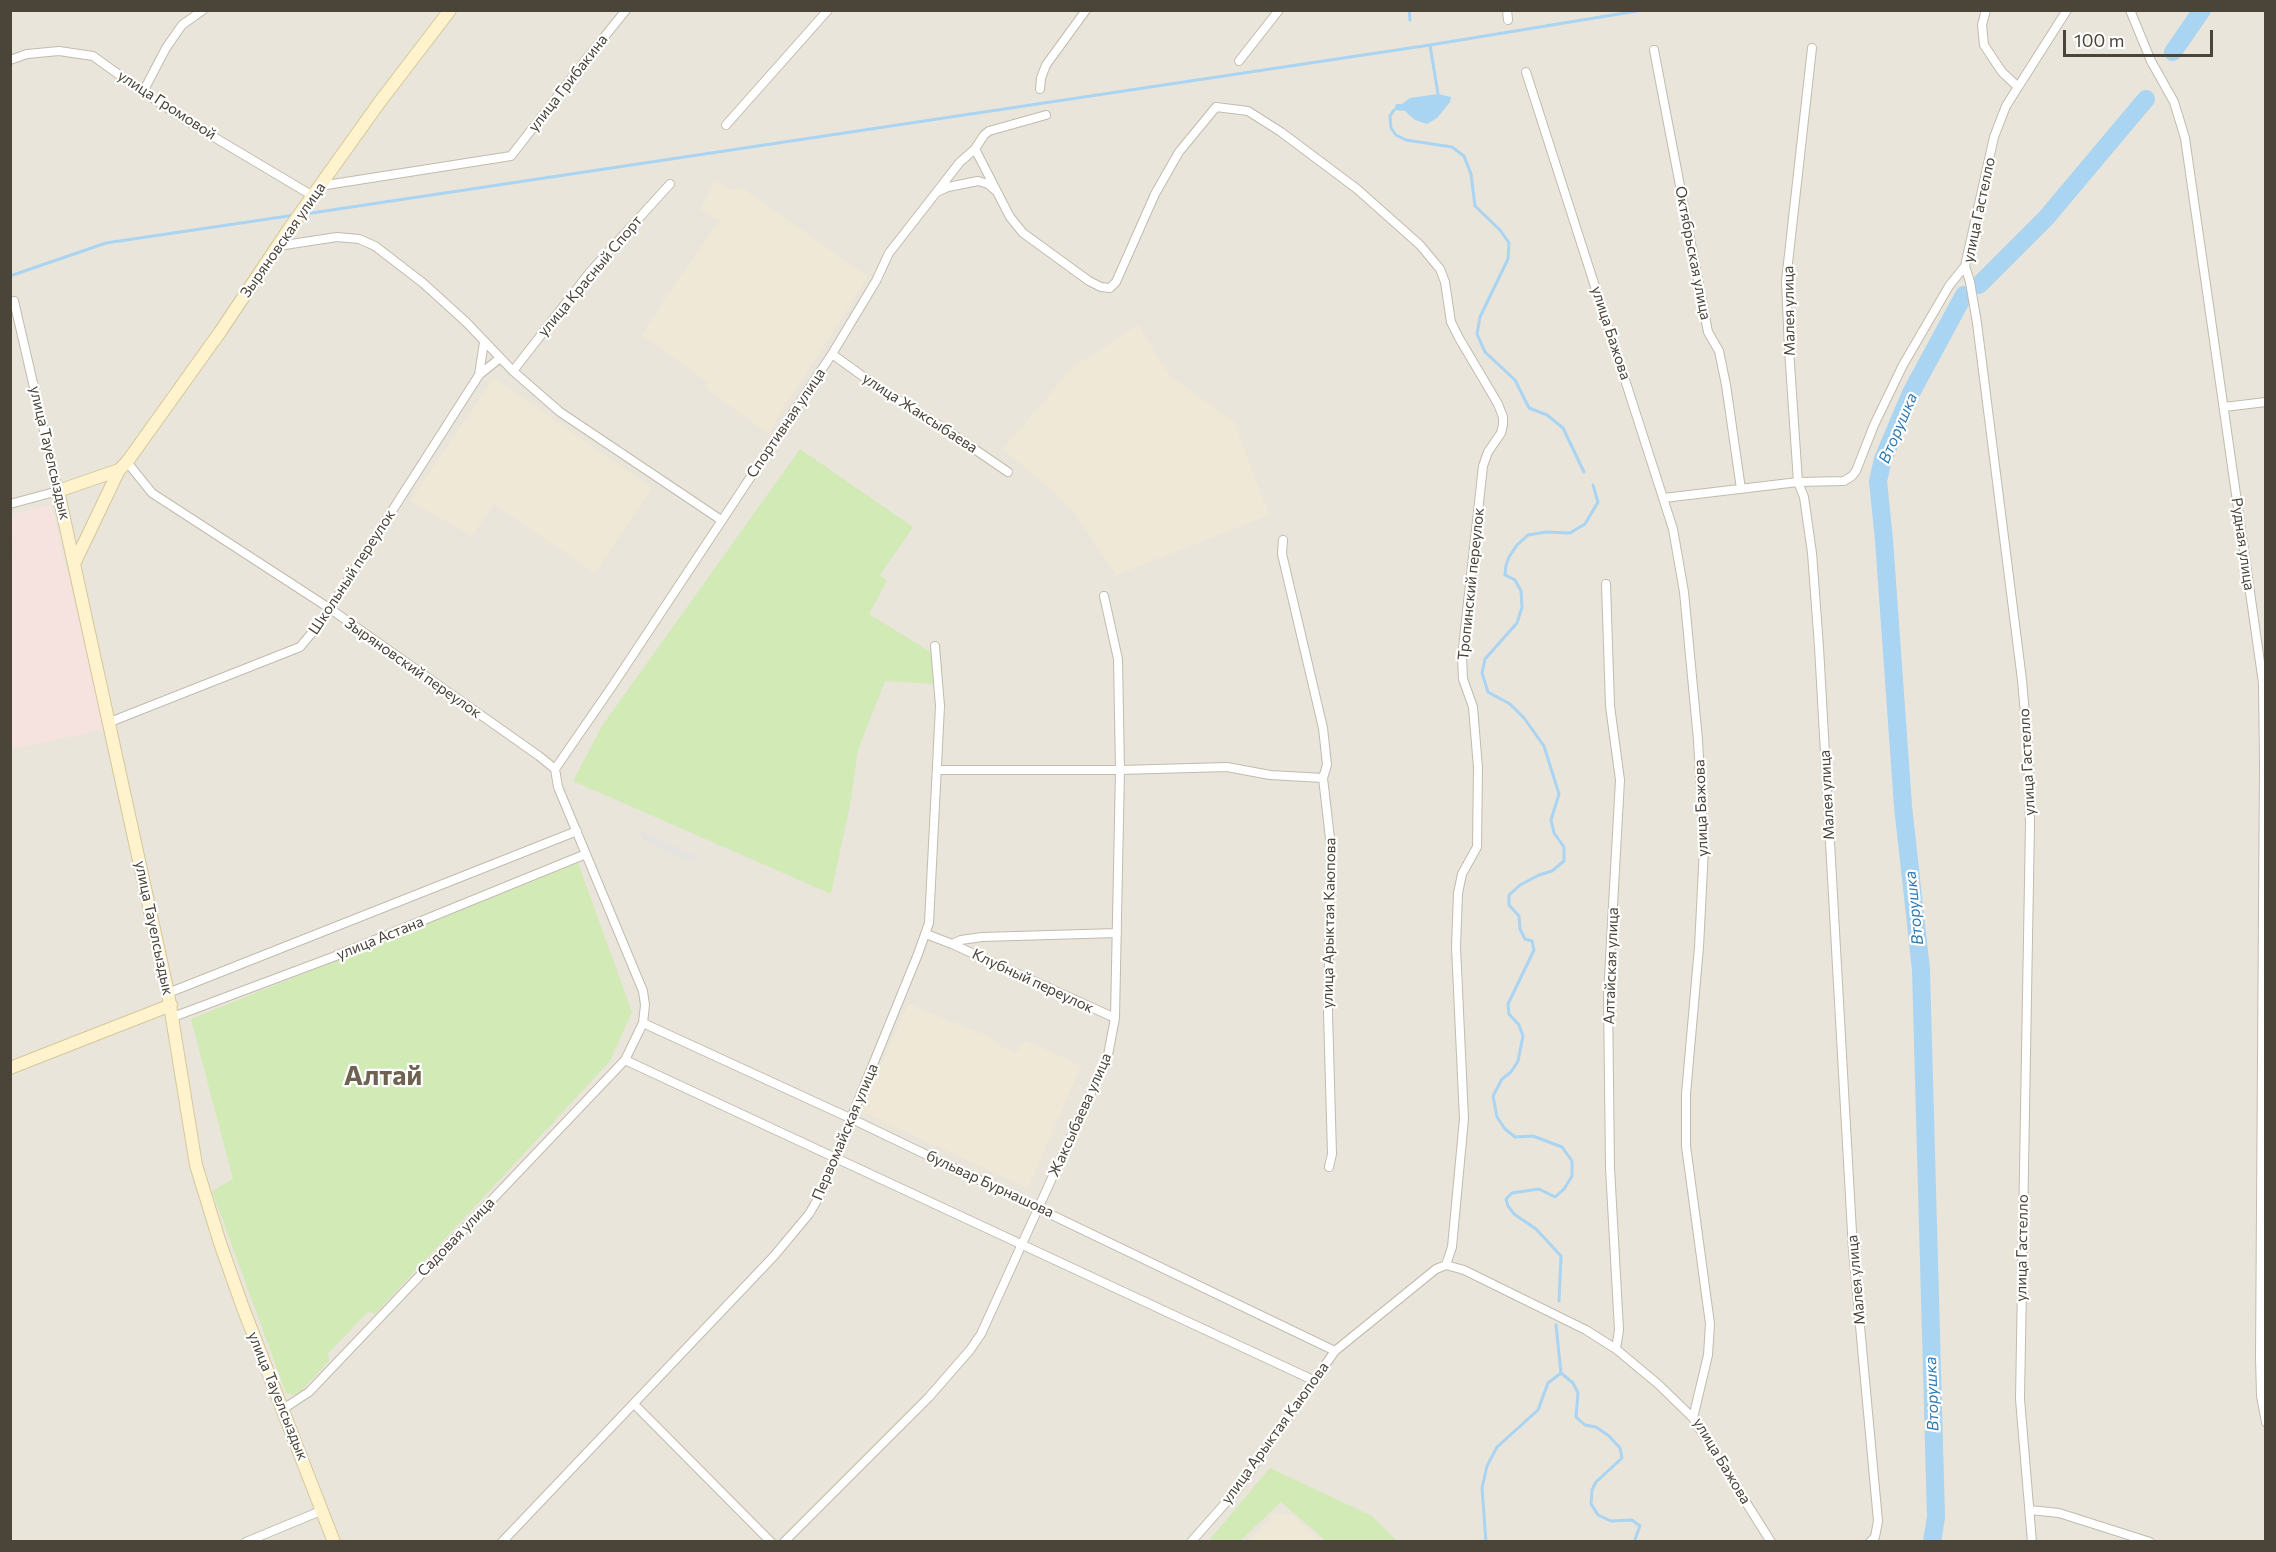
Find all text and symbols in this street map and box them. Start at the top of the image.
scale bar [2066,18,2216,56]
text: 100 m [2074,29,2124,51]
street label: улица Грибакина [524,31,612,135]
street label: улица Громовой [114,66,220,144]
street label: улица Гастелло [1959,156,1999,264]
street label: Зыряновская улица [236,179,330,301]
street label: Октябрьская улица [1671,185,1715,321]
street label: улица Красный Спорт [534,212,646,340]
street label: Малея улица [1779,266,1799,356]
street label: улица Бажова [1587,284,1635,382]
street label: Спортивная улица [743,365,829,481]
street label: улица Жаксыбаева [859,369,981,457]
street label: улица Тауелсыздык [26,384,74,522]
water label: Вторушка [1875,390,1921,466]
street label: Рудная улица [2228,496,2258,592]
street label: Школьный переулок [305,506,399,638]
street label: Тропинский переулок [1454,507,1488,661]
street label: Зыряновский переулок [341,614,485,722]
street label: улица Гастелло [2015,708,2039,816]
street label: Малея улица [1816,749,1838,841]
street label: улица Бажова [1690,759,1712,857]
street label: улица Арыктая Каюпова [1319,837,1339,1009]
street label: улица Тауелсыздык [131,859,177,997]
water label: Вторушка [1901,870,1927,946]
street label: Алтайская улица [1600,907,1622,1025]
street label: улица Астана [334,912,426,964]
street label: Клубный переулок [969,945,1097,1017]
street label: Жаксыбаева улица [1045,1050,1115,1180]
district label: Алтай [344,1060,422,1092]
street label: Первомайская улица [808,1061,882,1203]
street label: бульвар Бурнашова [923,1146,1057,1222]
street label: Садовая улица [414,1194,498,1280]
street label: улица Гастелло [2012,1194,2032,1302]
street label: Малея улица [1843,1234,1869,1326]
street label: улица Тауелсыздык [244,1329,312,1463]
water label: Вторушка [1921,1356,1943,1432]
street label: улица Арыктая Каюпова [1217,1359,1333,1507]
street label: улица Бажова [1689,1415,1755,1507]

